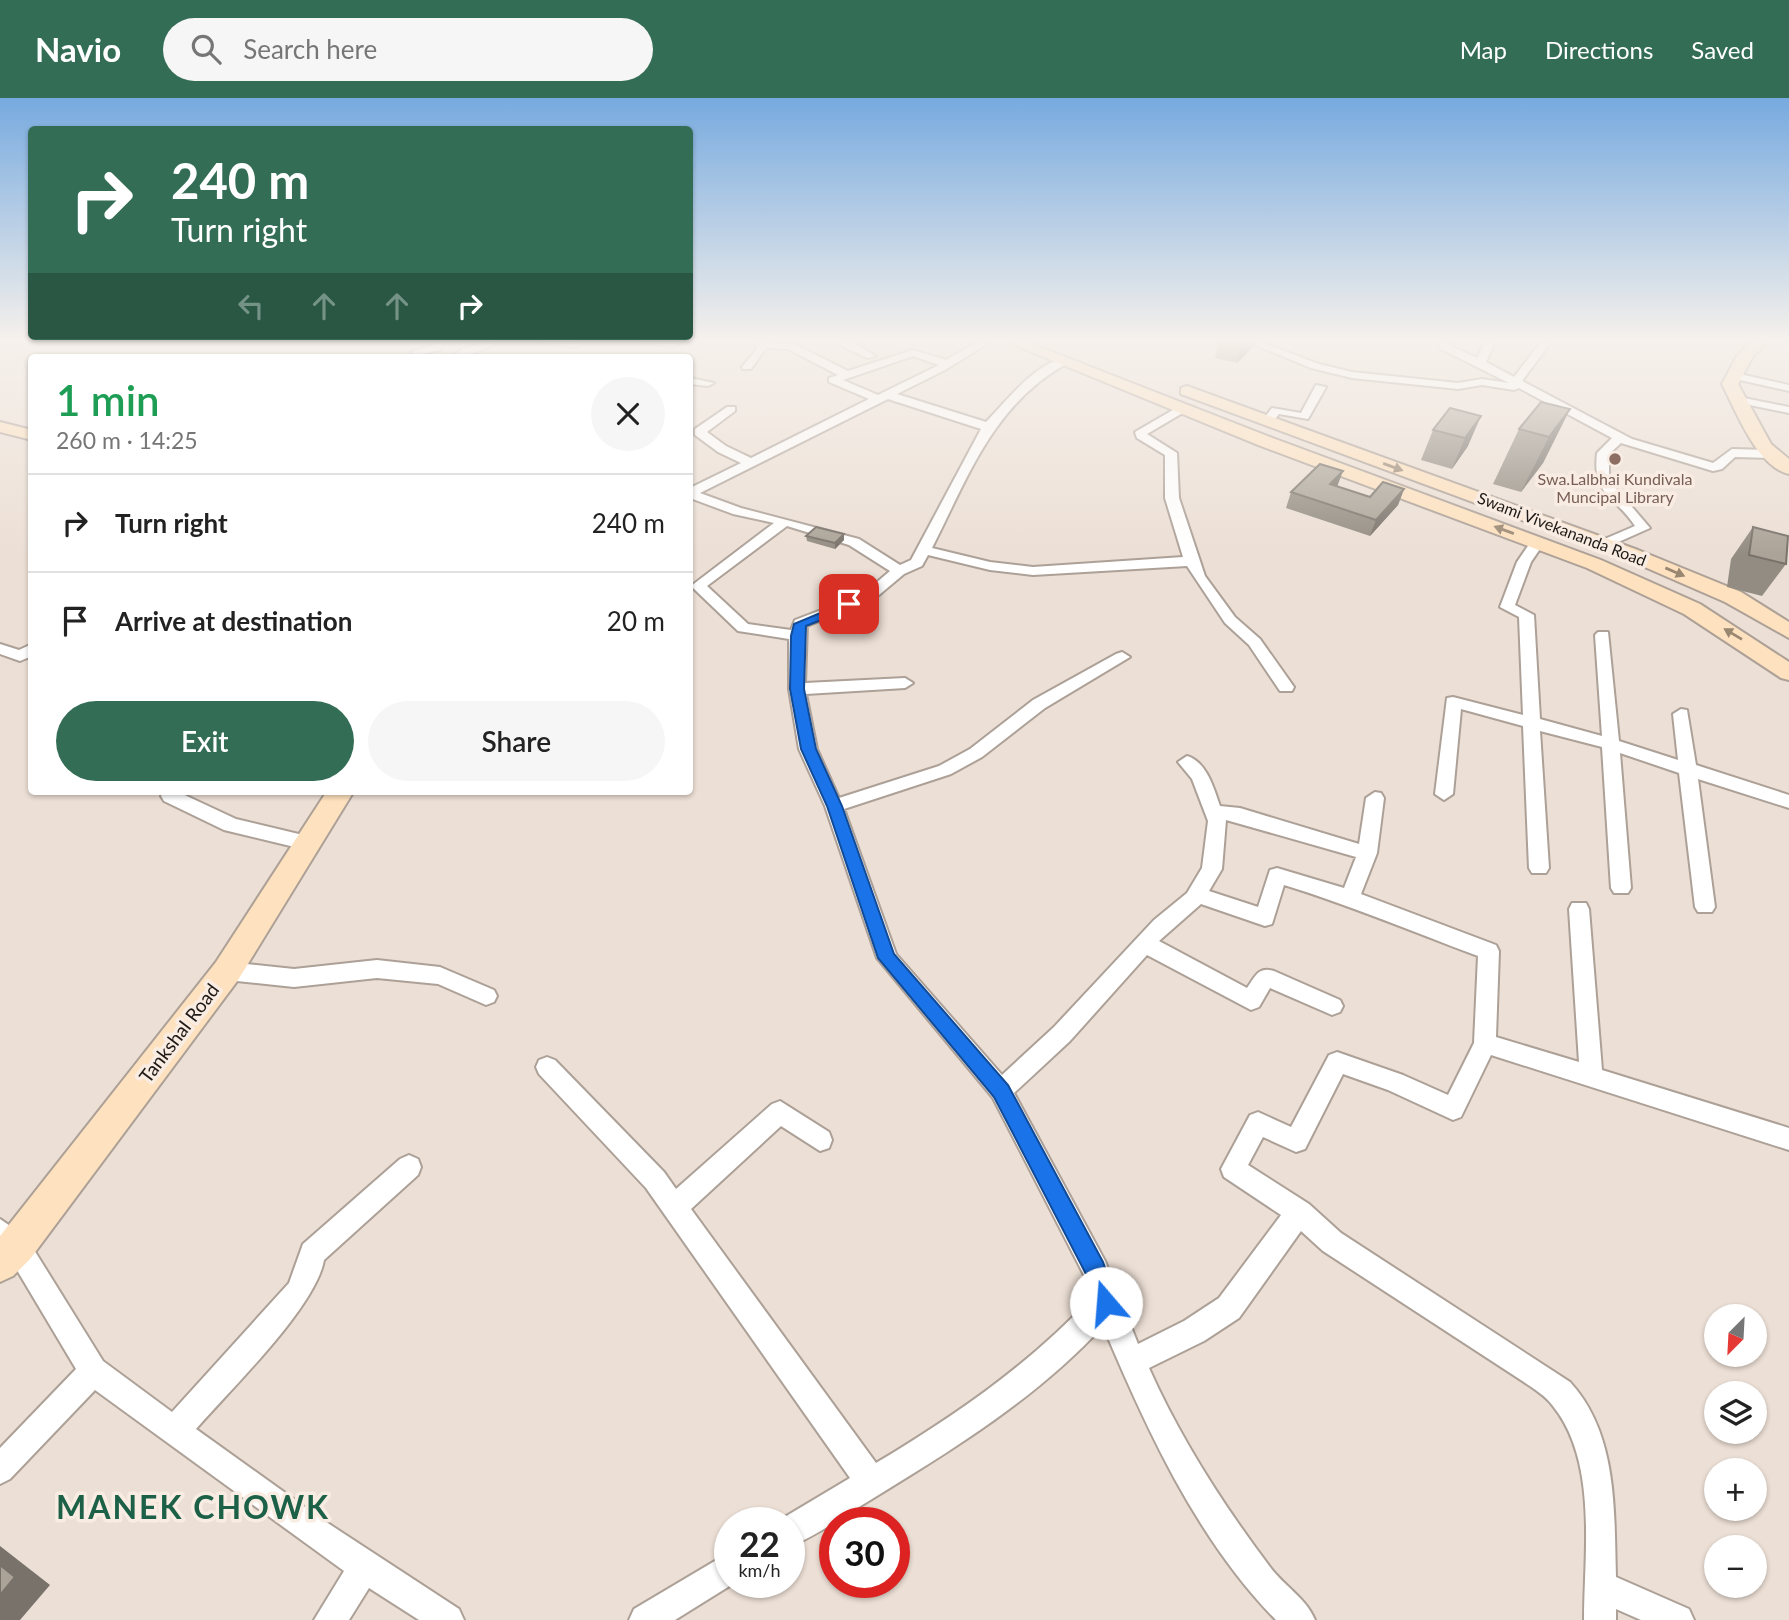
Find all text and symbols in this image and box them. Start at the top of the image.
search box [163,18,653,81]
text: Navio [35,29,121,69]
icon: search [187,30,225,68]
text: Search here [243,33,377,65]
text: Map [1460,35,1507,64]
text: Directions [1545,35,1653,64]
text: Saved [1691,35,1754,64]
text: 240 m [171,151,309,209]
icon: right [56,154,147,245]
text: Turn right [171,210,307,249]
icon: left [232,287,270,325]
icon: ahead [305,287,343,325]
icon: ahead [378,287,416,325]
icon: right [451,287,489,325]
text: 1 min [56,375,160,425]
button: close [591,377,665,451]
text: 260 m · 14:25 [56,426,198,454]
marker: Swa.Lalbhai Kundivala Muncipal Library [1607,451,1623,467]
one-way arrow [1383,461,1404,472]
place label: Swa.Lalbhai Kundivala Muncipal Library [1538,469,1692,506]
street label: Swami Vivekananda Road [1475,488,1649,569]
icon: right [56,504,94,542]
text: Turn right [115,507,228,539]
text: 240 m [592,507,665,539]
one-way arrow [1493,525,1514,536]
one-way arrow [1665,567,1686,578]
pin [819,574,879,634]
icon: arrive [830,585,868,623]
icon: arrive [56,602,94,640]
text: Arrive at destination [115,605,352,637]
text: 20 m [607,605,665,637]
one-way arrow [1724,627,1743,640]
button: Exit [56,701,354,781]
button: Share [368,701,665,781]
street label: Tankshal Road [134,978,223,1087]
position arrow [1069,1266,1143,1340]
north arrow [1704,1304,1768,1367]
map controls [1704,1304,1767,1598]
button: layers [1704,1381,1767,1444]
button: + [1704,1458,1767,1521]
district label: MANEK CHOWK [56,1487,330,1526]
speed limit sign: 30 [819,1507,910,1598]
text: 22 [739,1522,780,1564]
button: − [1704,1535,1767,1598]
text: km/h [738,1559,781,1581]

